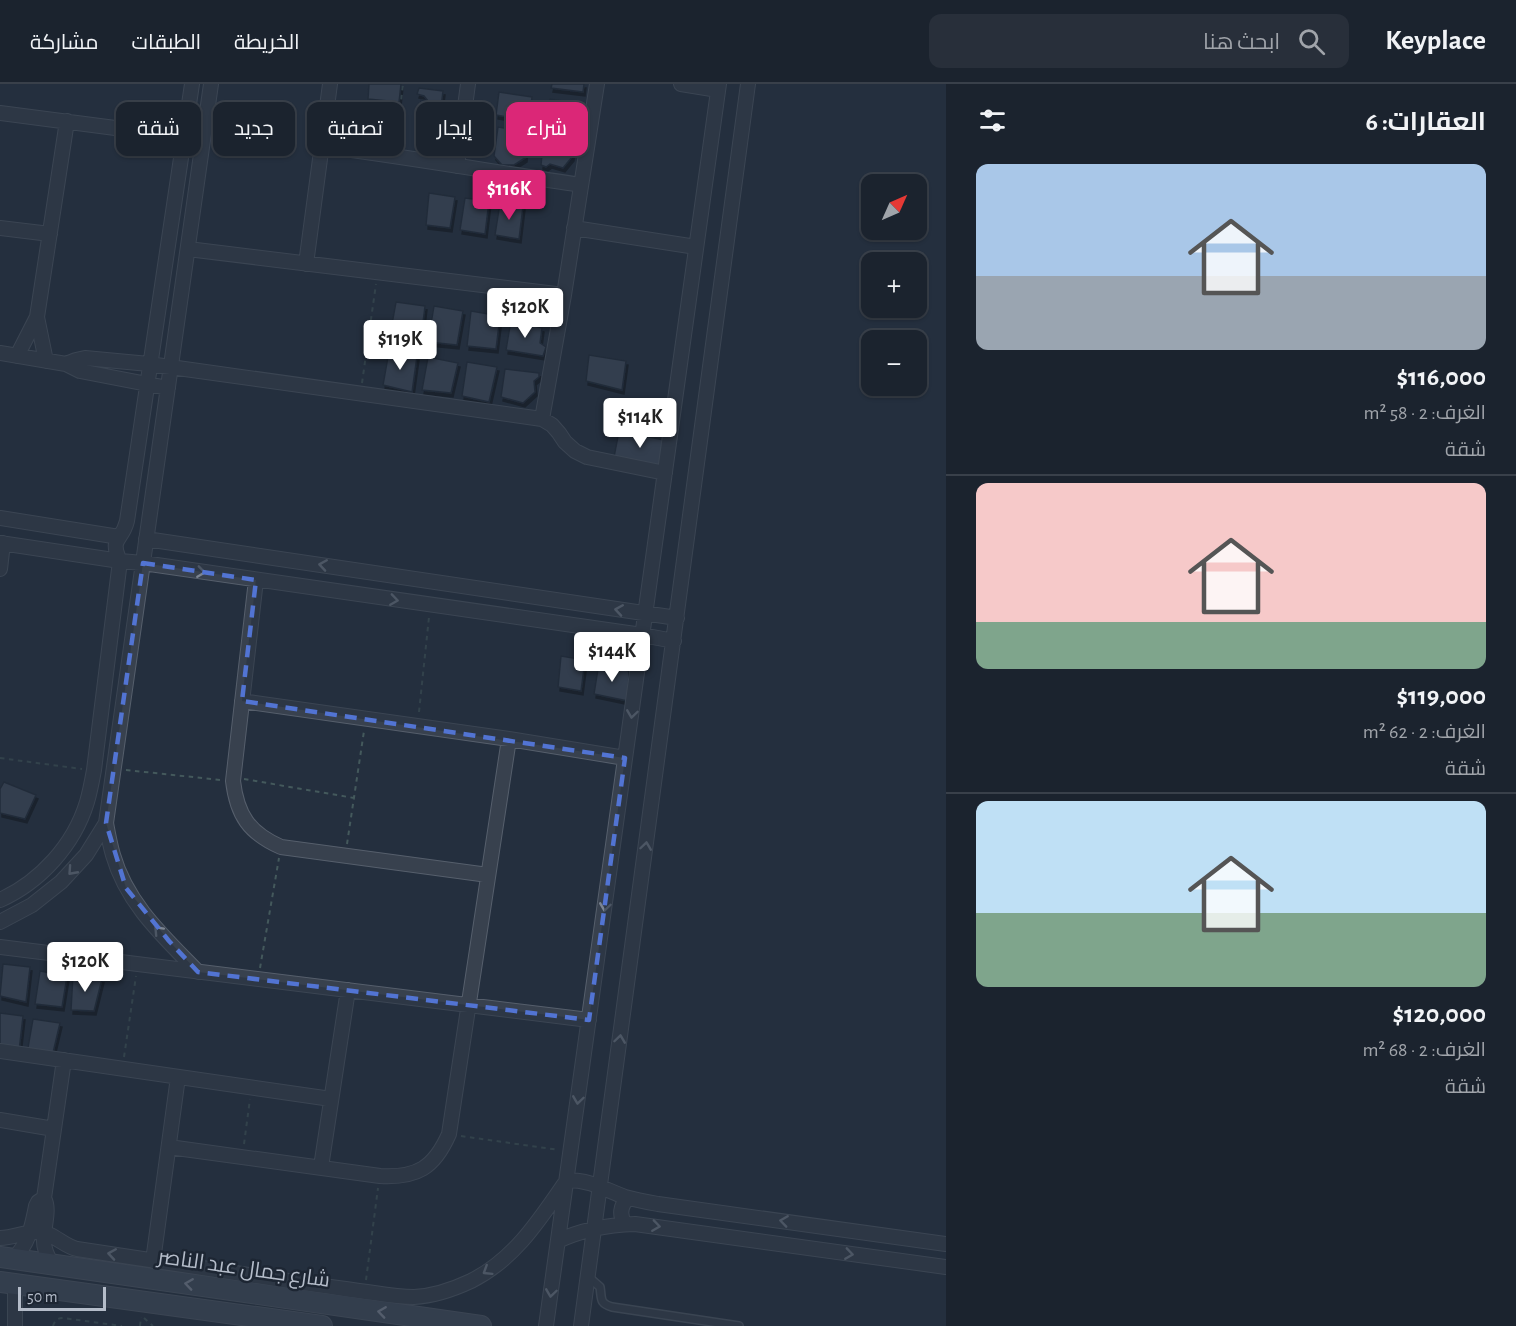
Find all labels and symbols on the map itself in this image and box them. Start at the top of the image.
pin: $116K [467,170,551,221]
north arrow [861,174,927,240]
pin: $120K [483,288,567,339]
pin: $119K [358,320,442,371]
pin: $114K [598,398,682,449]
one-way arrow [318,560,327,572]
one-way arrow [196,565,206,577]
one-way arrow [389,593,399,605]
one-way arrow [615,604,624,616]
pin: $144K [570,632,654,683]
one-way arrow [626,709,638,718]
one-way arrow [639,841,652,850]
one-way arrow [68,864,79,874]
one-way arrow [599,902,611,911]
one-way arrow [154,926,165,937]
pin: $120K [43,942,127,993]
one-way arrow [613,1035,625,1044]
one-way arrow [572,1095,584,1105]
one-way arrow [780,1216,789,1228]
one-way arrow [651,1219,660,1232]
street label: شارع جمال عبد الناصر [155,1246,331,1294]
one-way arrow [844,1247,853,1259]
one-way arrow [107,1249,116,1261]
one-way arrow [483,1263,493,1275]
one-way arrow [184,1278,193,1290]
scale bar [18,1284,106,1312]
one-way arrow [545,1288,558,1298]
one-way arrow [377,1306,386,1318]

